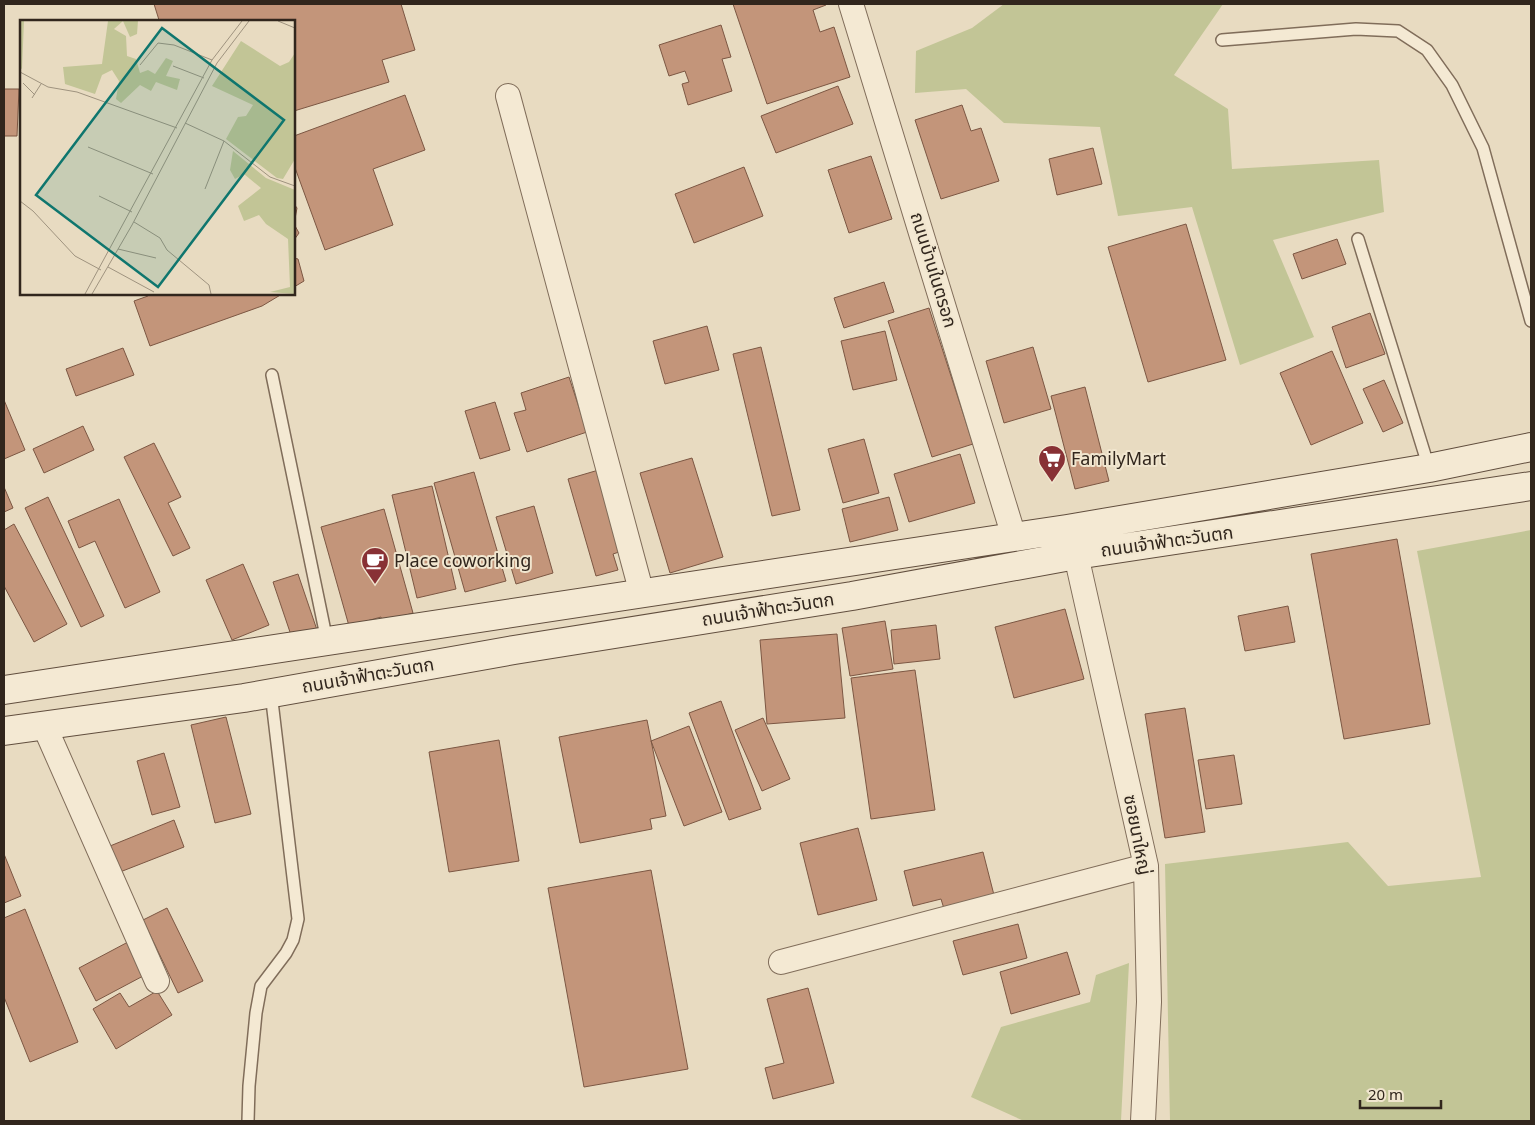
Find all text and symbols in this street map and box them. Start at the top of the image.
inset map [20,20,295,295]
street label: ถนนบ้านในตรอก [903,209,963,331]
supermarket icon: FamilyMart [1037,444,1067,483]
place label: FamilyMart [1071,446,1167,473]
street label: ถนนเจ้าฟ้าตะวันตก [1099,519,1235,565]
cafe icon: Place coworking [360,546,390,585]
place label: Place coworking [394,548,531,575]
street label: ถนนเจ้าฟ้าตะวันตก [700,586,836,634]
street label: ถนนเจ้าฟ้าตะวันตก [300,651,436,701]
street label: ซอยนาใหญ่ [1116,792,1158,878]
scale bar [1360,1078,1441,1110]
text: 20 m [1368,1084,1403,1107]

